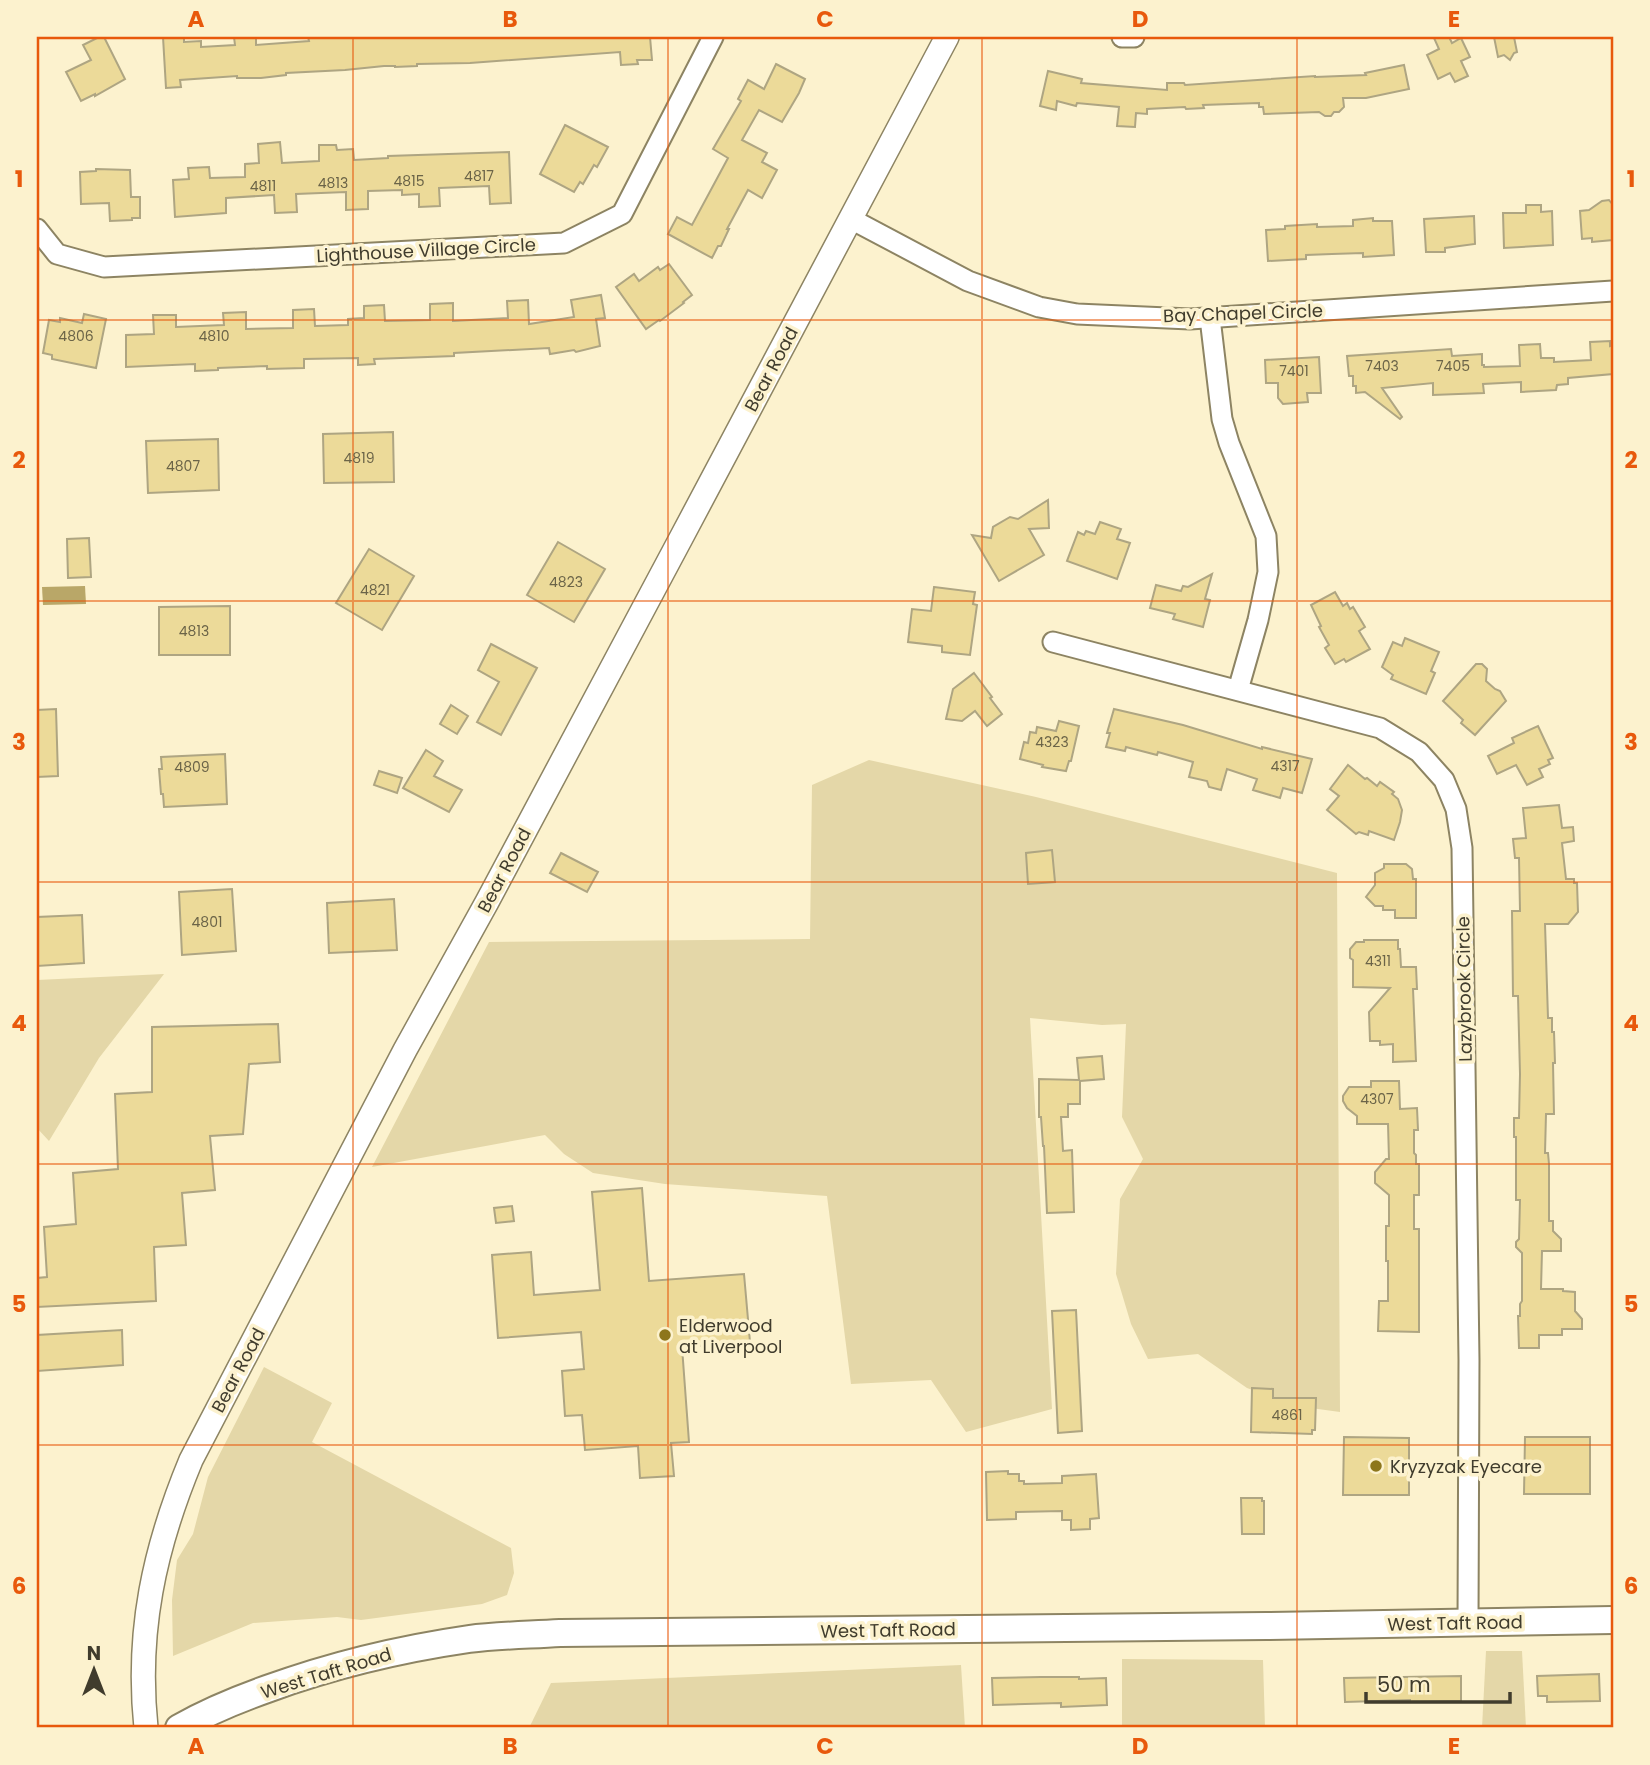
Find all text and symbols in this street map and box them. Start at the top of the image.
text: A [188,3,205,35]
text: B [502,3,518,35]
text: C [816,3,834,35]
text: D [1132,3,1148,35]
text: E [1448,3,1460,35]
text: 1 [15,163,23,195]
text: 1 [1627,163,1635,195]
house number: 4817 [464,166,494,186]
house number: 4815 [394,171,424,191]
house number: 4813 [318,173,348,193]
house number: 4811 [250,176,276,196]
street label: Lighthouse Village Circle [316,232,536,268]
street label: Bay Chapel Circle [1163,298,1323,328]
street label: Bear Road [738,322,804,416]
house number: 4806 [58,326,94,346]
house number: 4810 [199,326,229,346]
house number: 7403 [1365,356,1399,376]
house number: 7405 [1436,356,1470,376]
house number: 7401 [1279,361,1309,381]
text: 2 [12,444,26,476]
text: 2 [1624,444,1638,476]
house number: 4819 [344,448,374,468]
house number: 4807 [166,456,200,476]
house number: 4823 [549,572,583,592]
house number: 4821 [360,580,390,600]
house number: 4813 [179,621,209,641]
text: 3 [12,726,26,758]
text: 3 [1624,726,1638,758]
house number: 4323 [1035,732,1069,752]
house number: 4317 [1270,756,1300,776]
house number: 4809 [174,757,210,777]
street label: Bear Road [471,823,537,917]
house number: 4801 [192,912,222,932]
street label: Lazybrook Circle [1450,916,1478,1062]
house number: 4311 [1365,951,1391,971]
text: 4 [11,1007,27,1039]
text: 4 [1623,1007,1639,1039]
house number: 4307 [1360,1089,1394,1109]
text: 5 [12,1288,26,1320]
text: 5 [1624,1288,1638,1320]
place label: Elderwood at Liverpool [679,1313,782,1359]
street label: Bear Road [205,1323,271,1417]
marker: Elderwood at Liverpool [657,1327,673,1343]
house number: 4861 [1271,1405,1303,1425]
place label: Kryzyzak Eyecare [1390,1454,1542,1479]
marker: Kryzyzak Eyecare [1368,1458,1384,1474]
text: 6 [12,1570,26,1602]
text: 6 [1624,1570,1638,1602]
street label: West Taft Road [1387,1609,1523,1637]
street label: West Taft Road [820,1616,956,1644]
north arrow [60,1636,130,1706]
text: N [87,1640,101,1667]
street label: West Taft Road [258,1641,394,1705]
scale bar [1366,1660,1510,1704]
text: 50 m [1377,1670,1431,1699]
text: A [188,1730,205,1762]
text: B [502,1730,518,1762]
text: C [816,1730,834,1762]
text: D [1132,1730,1148,1762]
text: E [1448,1730,1460,1762]

